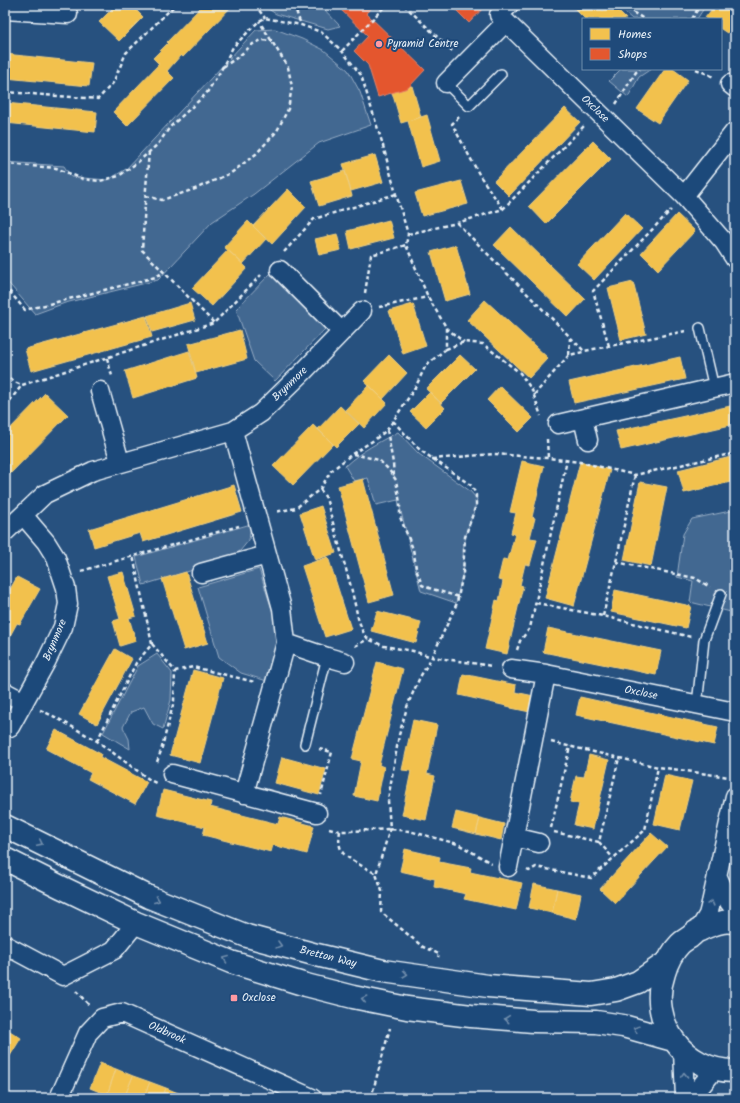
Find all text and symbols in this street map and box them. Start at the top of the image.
legend [582,18,722,70]
text: Homes [618,25,652,44]
place label: Pyramid Centre [387,35,459,53]
marker: Pyramid Centre [374,39,384,49]
text: Shops [618,45,647,64]
street label: Oxclose [577,91,613,127]
street label: Brynmore [268,362,312,406]
street label: Brynmore [38,616,72,664]
street label: Oxclose [623,681,659,705]
one-way arrow [36,838,43,846]
one-way arrow [152,895,160,903]
one-way arrow [706,900,715,907]
one-way arrow [275,940,282,949]
street label: Bretton Way [298,941,359,973]
one-way arrow [222,956,229,964]
one-way arrow [402,969,408,978]
place label: Oxclose [242,989,276,1007]
marker: Oxclose [229,993,239,1003]
one-way arrow [361,995,367,1004]
one-way arrow [504,1014,510,1023]
street label: Oldbrook [145,1017,189,1050]
one-way arrow [633,1025,640,1034]
one-way arrow [680,1072,688,1078]

